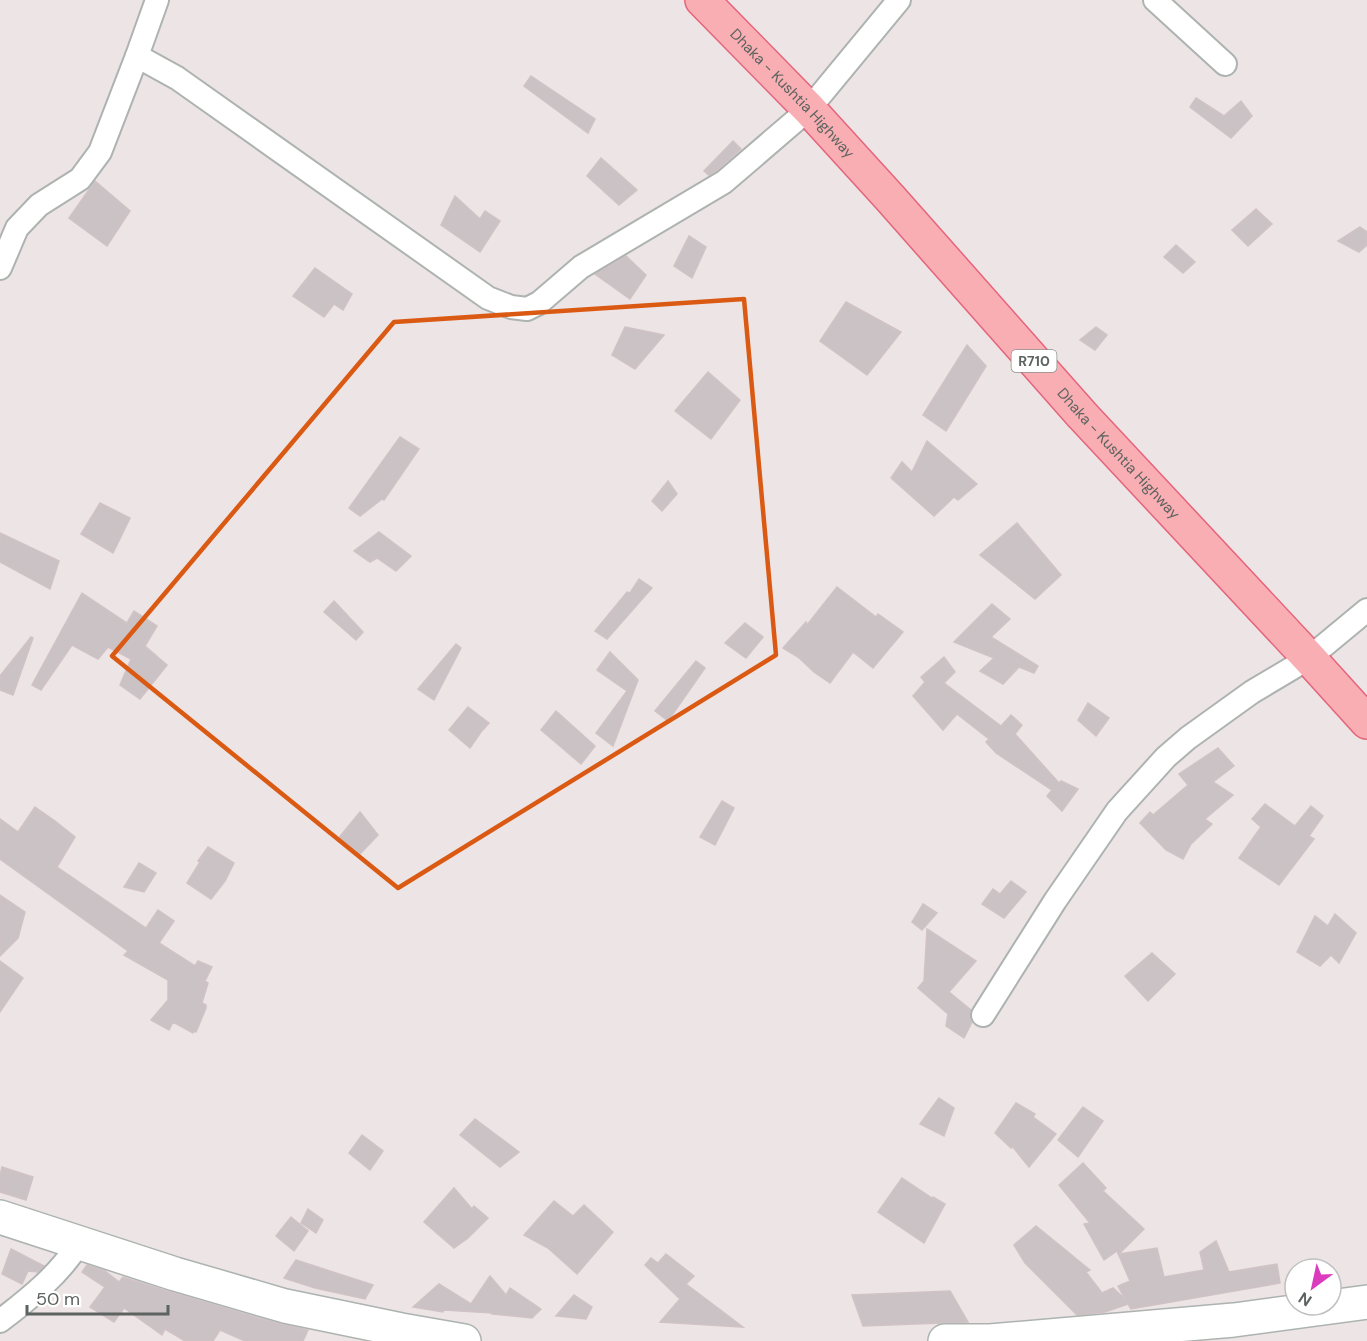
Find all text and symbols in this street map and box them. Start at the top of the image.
street label: Dhaka - Kushtia Highway [726,24,860,163]
road number: R710 [1012,350,1056,372]
street label: Dhaka - Kushtia Highway [1053,384,1185,524]
north arrow [1283,1257,1343,1317]
scale bar [27,1278,168,1316]
text: 50 m [36,1287,80,1311]
text: N [1294,1287,1316,1311]

